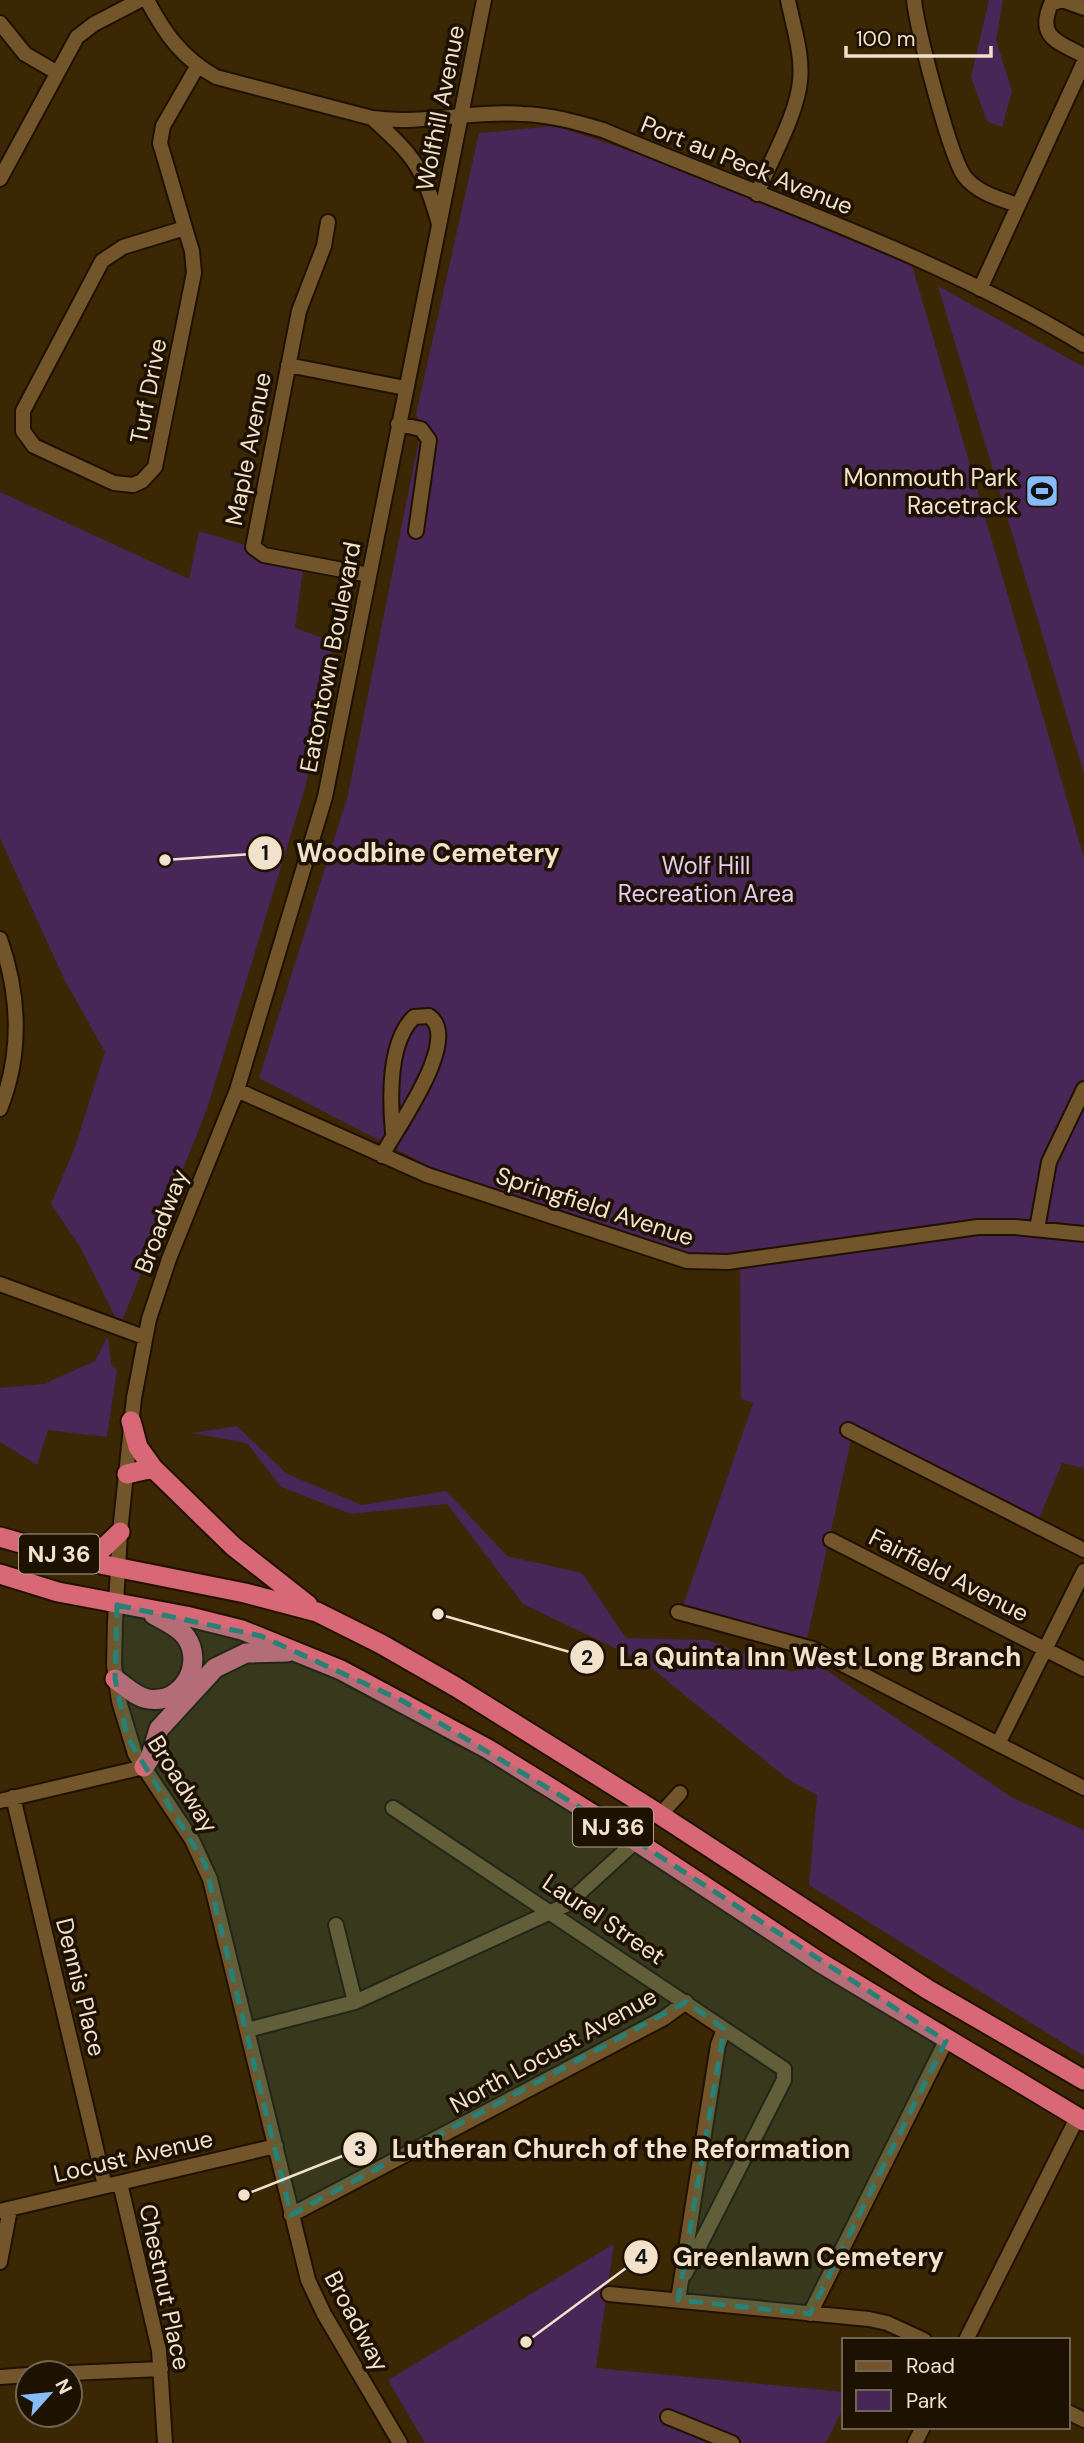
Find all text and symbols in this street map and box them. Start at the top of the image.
scale bar [846,14,991,58]
street label: Wolfhill Avenue [409,23,471,193]
text: 100 m [856,25,916,53]
street label: Port au Peck Avenue [636,108,858,222]
street label: Turf Drive [123,336,173,446]
street label: Maple Avenue [218,370,278,528]
place label: Monmouth Park Racetrack [843,462,1018,521]
sports icon: Monmouth Park Racetrack [1023,472,1061,510]
street label: Eatontown Boulevard [292,539,368,775]
callout: Woodbine Cemetery [247,829,574,876]
text: Woodbine Cemetery [296,836,560,870]
text: 1 [261,839,269,867]
park label: Wolf Hill Recreation Area [618,850,794,909]
street label: Springfield Avenue [492,1159,698,1253]
street label: Broadway [127,1164,195,1278]
street label: Fairfield Avenue [864,1521,1034,1629]
road number: NJ 36 [19,1534,99,1574]
callout: La Quinta Inn West Long Branch [570,1634,1036,1681]
text: La Quinta Inn West Long Branch [619,1640,1021,1674]
text: 2 [581,1644,593,1672]
street label: Broadway [141,1730,225,1838]
road number: NJ 36 [573,1808,653,1846]
street label: Laurel Street [537,1867,671,1971]
street label: Dennis Place [49,1915,113,2059]
street label: North Locust Avenue [444,1980,662,2120]
street label: Locust Avenue [50,2123,216,2189]
callout: Lutheran Church of the Reformation [343,2125,864,2172]
text: Lutheran Church of the Reformation [392,2132,850,2166]
text: 3 [354,2135,366,2163]
street label: Chestnut Place [132,2201,198,2373]
callout: Greenlawn Cemetery [624,2233,958,2280]
text: Greenlawn Cemetery [672,2240,944,2274]
text: 4 [634,2243,648,2271]
street label: Broadway [318,2266,396,2376]
legend [842,2338,1070,2429]
text: Road [906,2352,955,2380]
north arrow [14,2359,84,2429]
text: N [49,2375,78,2398]
text: Park [906,2387,948,2415]

